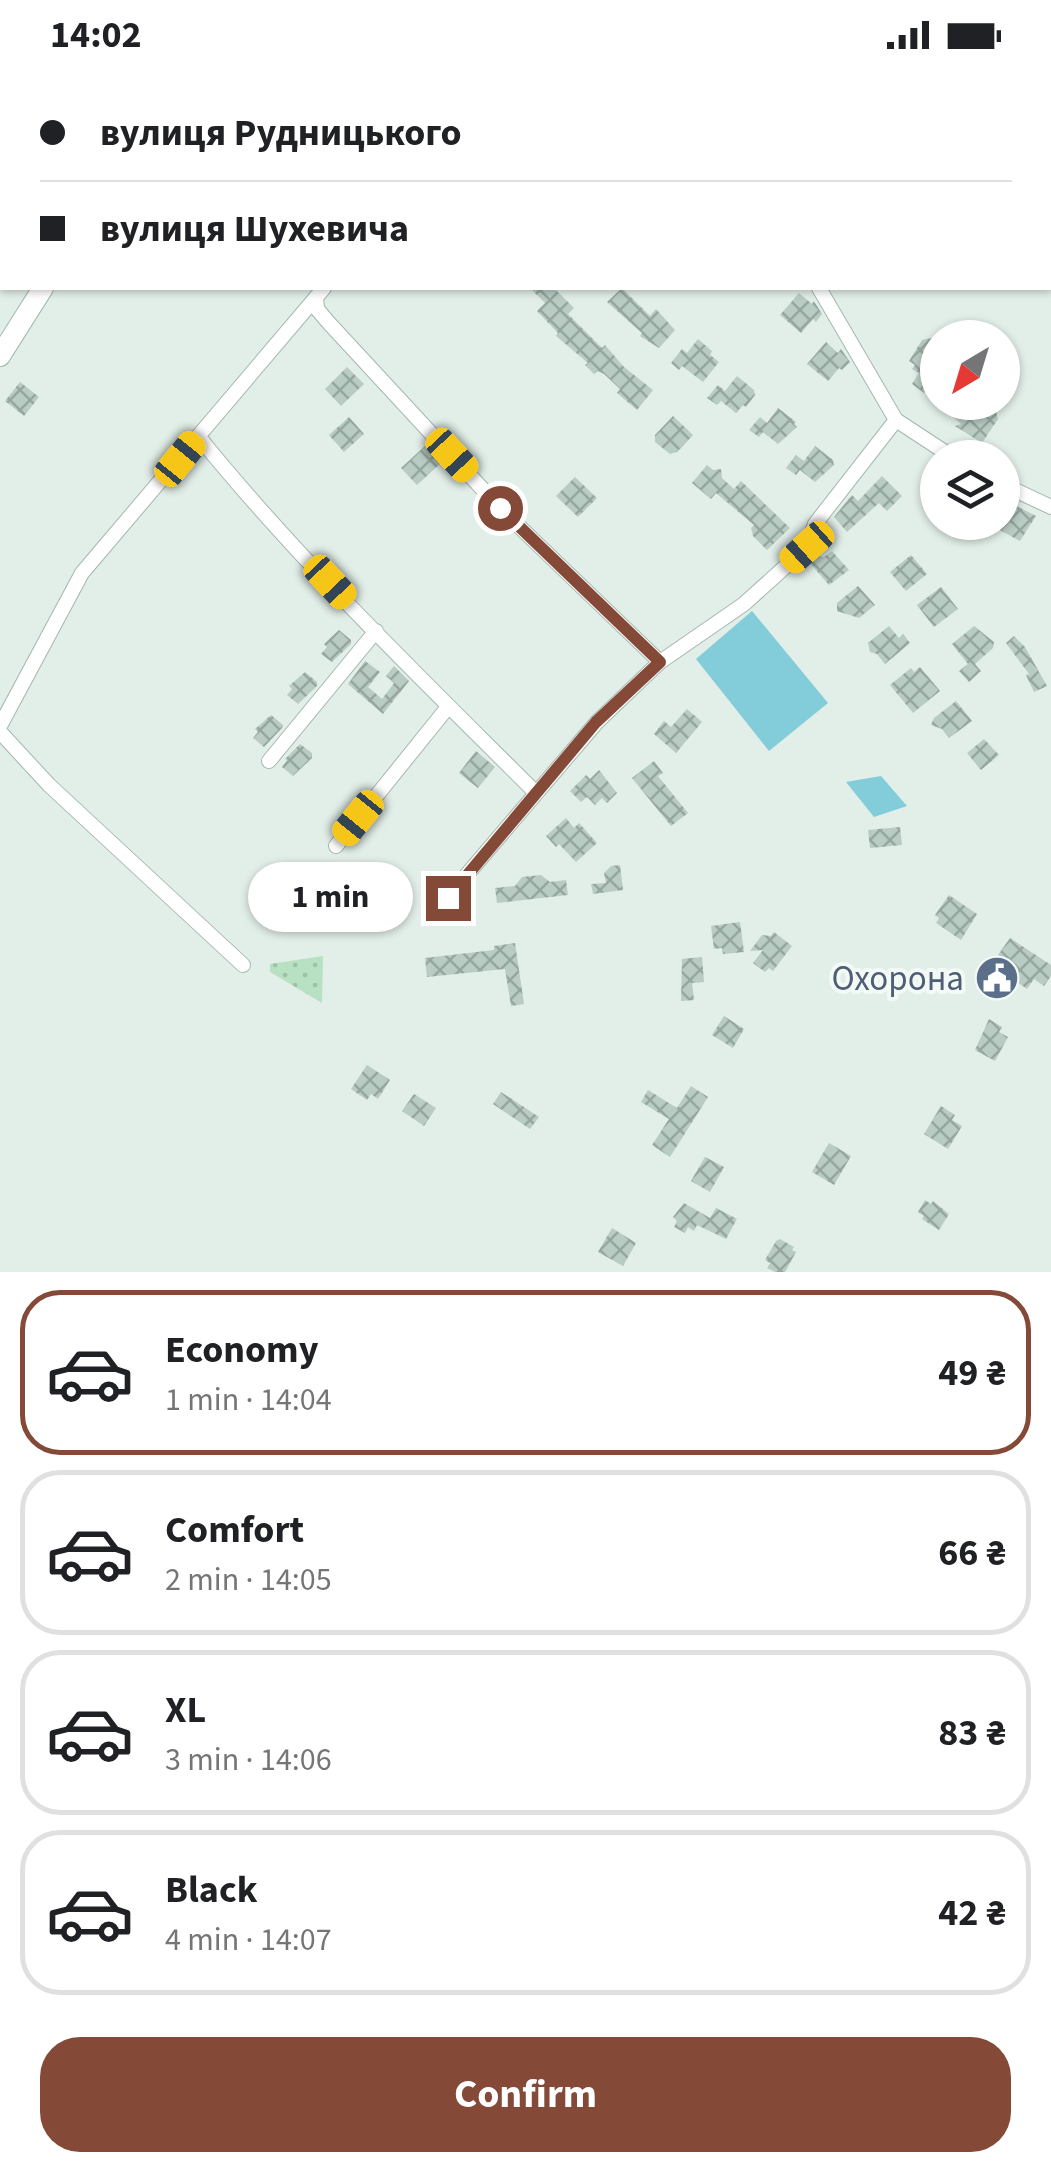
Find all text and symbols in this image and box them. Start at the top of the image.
text: 14:02 [50,8,142,62]
text: вулиця Рудницького [100,106,462,160]
text: вулиця Шухевича [100,202,409,256]
north arrow [920,320,1020,420]
map controls [920,320,1020,540]
car [421,423,483,487]
car [149,426,211,492]
button: layers [920,440,1020,540]
route start [478,486,523,531]
car [775,516,839,578]
car [299,550,361,614]
car [327,785,389,851]
callout: 1 min [248,863,413,933]
text: 1 min [292,874,369,920]
route end [426,876,471,921]
place label: Охорона [832,954,964,1004]
public building icon: Охорона [974,955,1020,1001]
text: Economy [165,1323,318,1377]
icon: car [45,1328,135,1418]
text: 49 ₴ [938,1346,1006,1400]
text: 1 min · 14:04 [165,1377,332,1423]
text: Comfort [165,1503,304,1557]
icon: car [45,1508,135,1598]
text: 66 ₴ [938,1526,1006,1580]
text: 2 min · 14:05 [165,1557,332,1603]
text: XL [165,1683,206,1737]
icon: car [45,1688,135,1778]
text: 83 ₴ [938,1706,1006,1760]
text: 3 min · 14:06 [165,1737,332,1783]
text: Black [165,1863,258,1917]
icon: car [45,1868,135,1958]
text: 42 ₴ [938,1886,1006,1940]
text: 4 min · 14:07 [165,1917,332,1963]
button: Confirm [40,2037,1011,2152]

